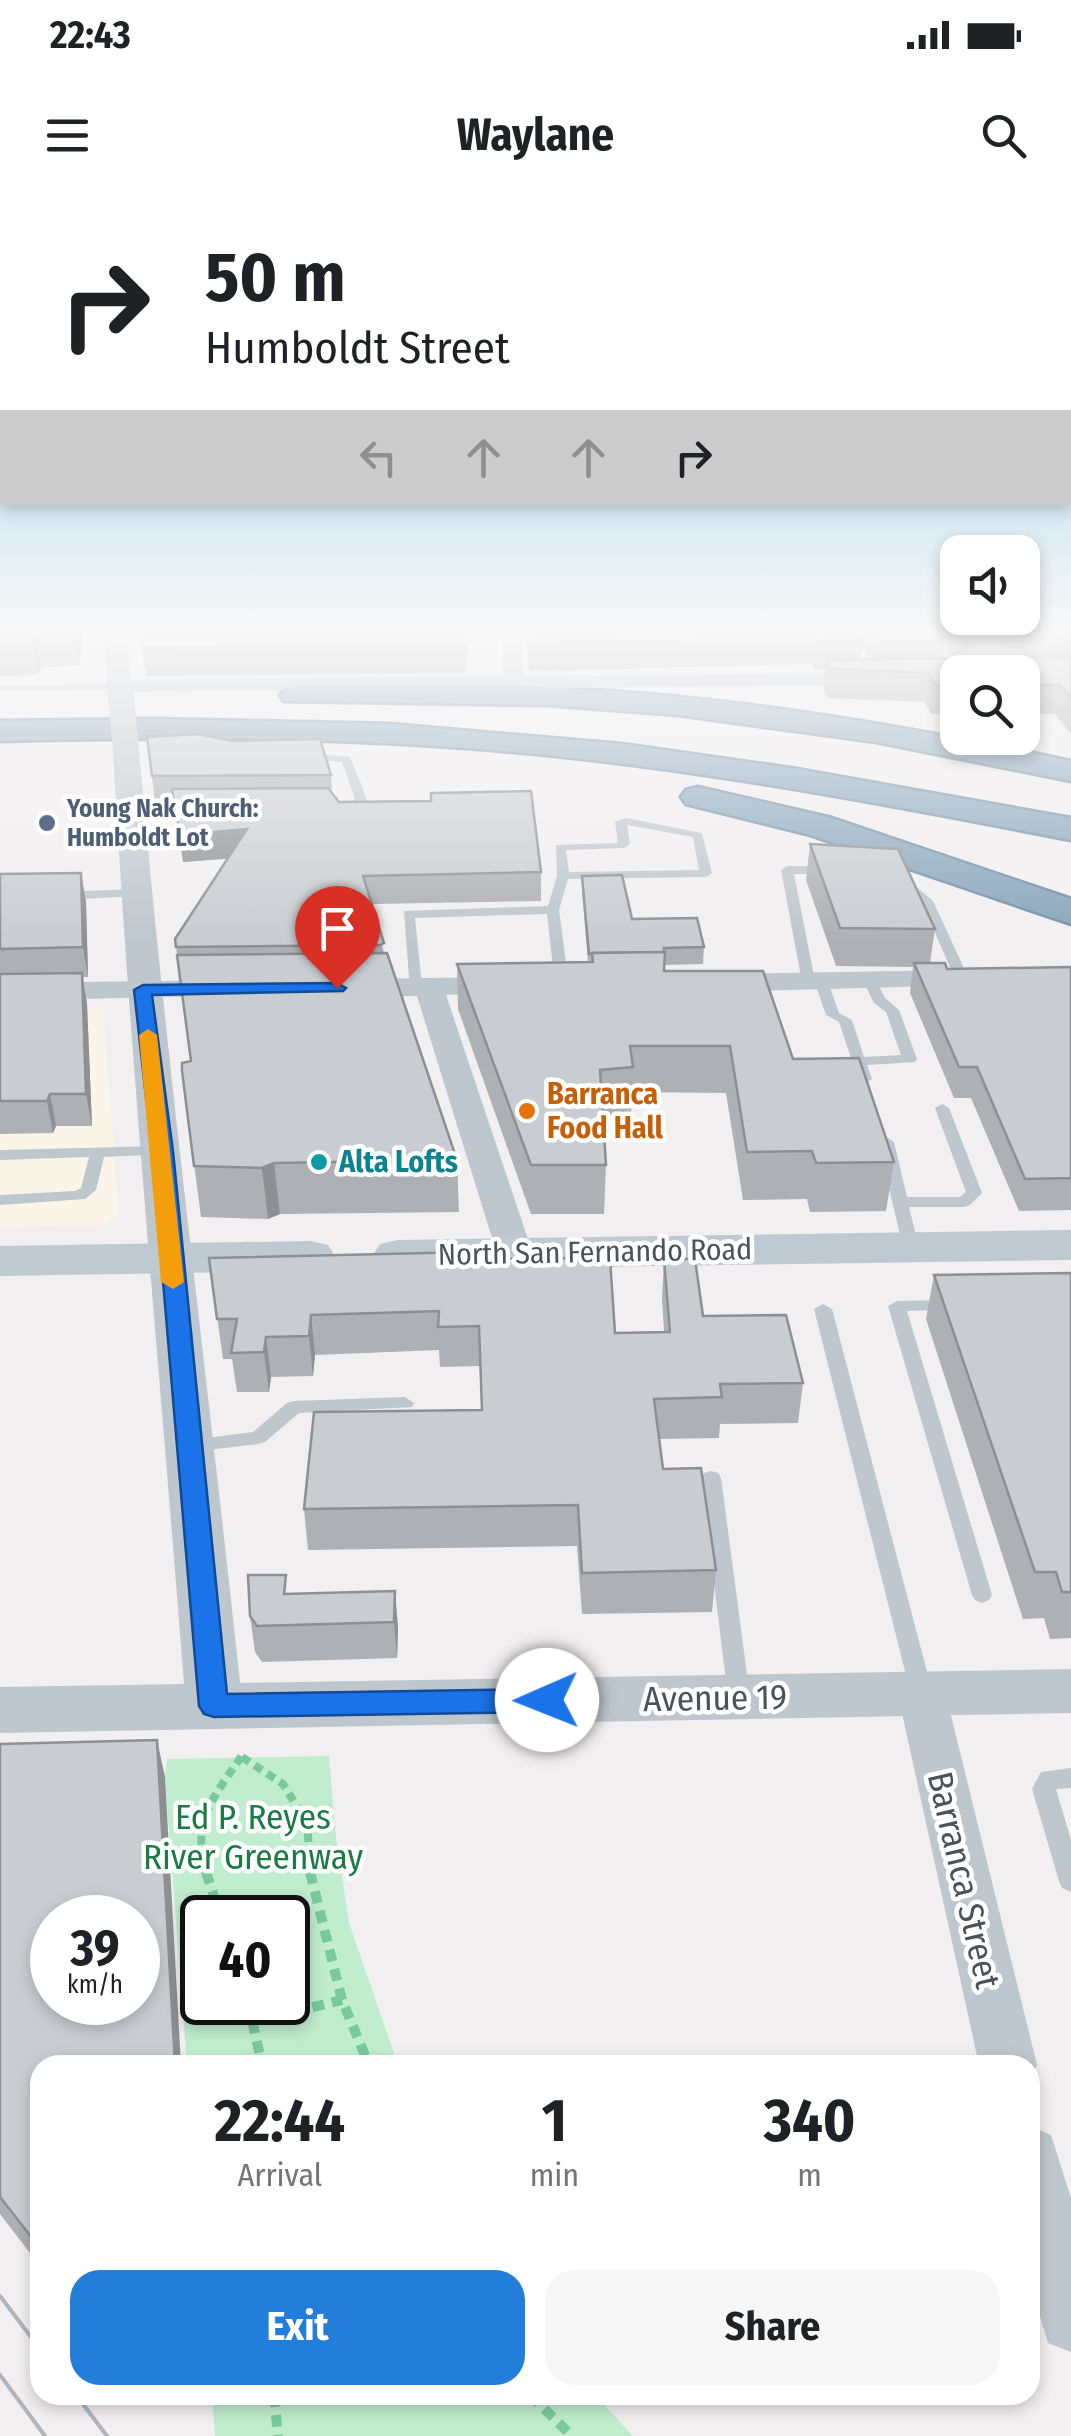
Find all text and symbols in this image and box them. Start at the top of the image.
text: 22:43 [50,12,131,58]
icon: menu [40,108,95,163]
text: Waylane [457,108,614,162]
icon: search [976,108,1031,163]
text: 50 m [205,236,346,320]
icon: right [40,240,170,370]
text: Humboldt Street [205,321,510,375]
icon: left [351,430,406,485]
icon: ahead [456,430,511,485]
icon: ahead [561,430,616,485]
icon: right [666,430,721,485]
map controls [940,535,1040,755]
button: sound [940,535,1040,635]
button: search [940,655,1040,755]
place label: Young Nak Church: Humboldt Lot [66,794,259,853]
marker: Young Nak Church: Humboldt Lot [36,812,58,834]
pin [295,886,380,989]
icon: arrive [310,901,365,956]
place label: Barranca Food Hall [547,1076,664,1146]
marker: Barranca Food Hall [516,1100,538,1122]
place label: Alta Lofts [338,1144,458,1180]
marker: Alta Lofts [308,1151,330,1173]
street label: North San Fernando Road [438,1231,752,1273]
position arrow [495,1648,599,1752]
street label: Avenue 19 [643,1676,787,1720]
street label: Barranca Street [919,1767,1009,1993]
park label: Ed P. Reyes River Greenway [143,1796,363,1878]
speed limit sign: 40 [180,1895,310,2025]
text: 39 [70,1918,120,1978]
text: km/h [67,1970,123,2000]
text: 22:44 [214,2085,345,2157]
text: 1 [542,2085,567,2157]
text: 340 [764,2085,856,2157]
text: Arrival [237,2156,322,2194]
text: min [530,2156,579,2194]
text: m [797,2156,822,2194]
button: Exit [70,2270,525,2385]
button: Share [545,2270,1000,2385]

